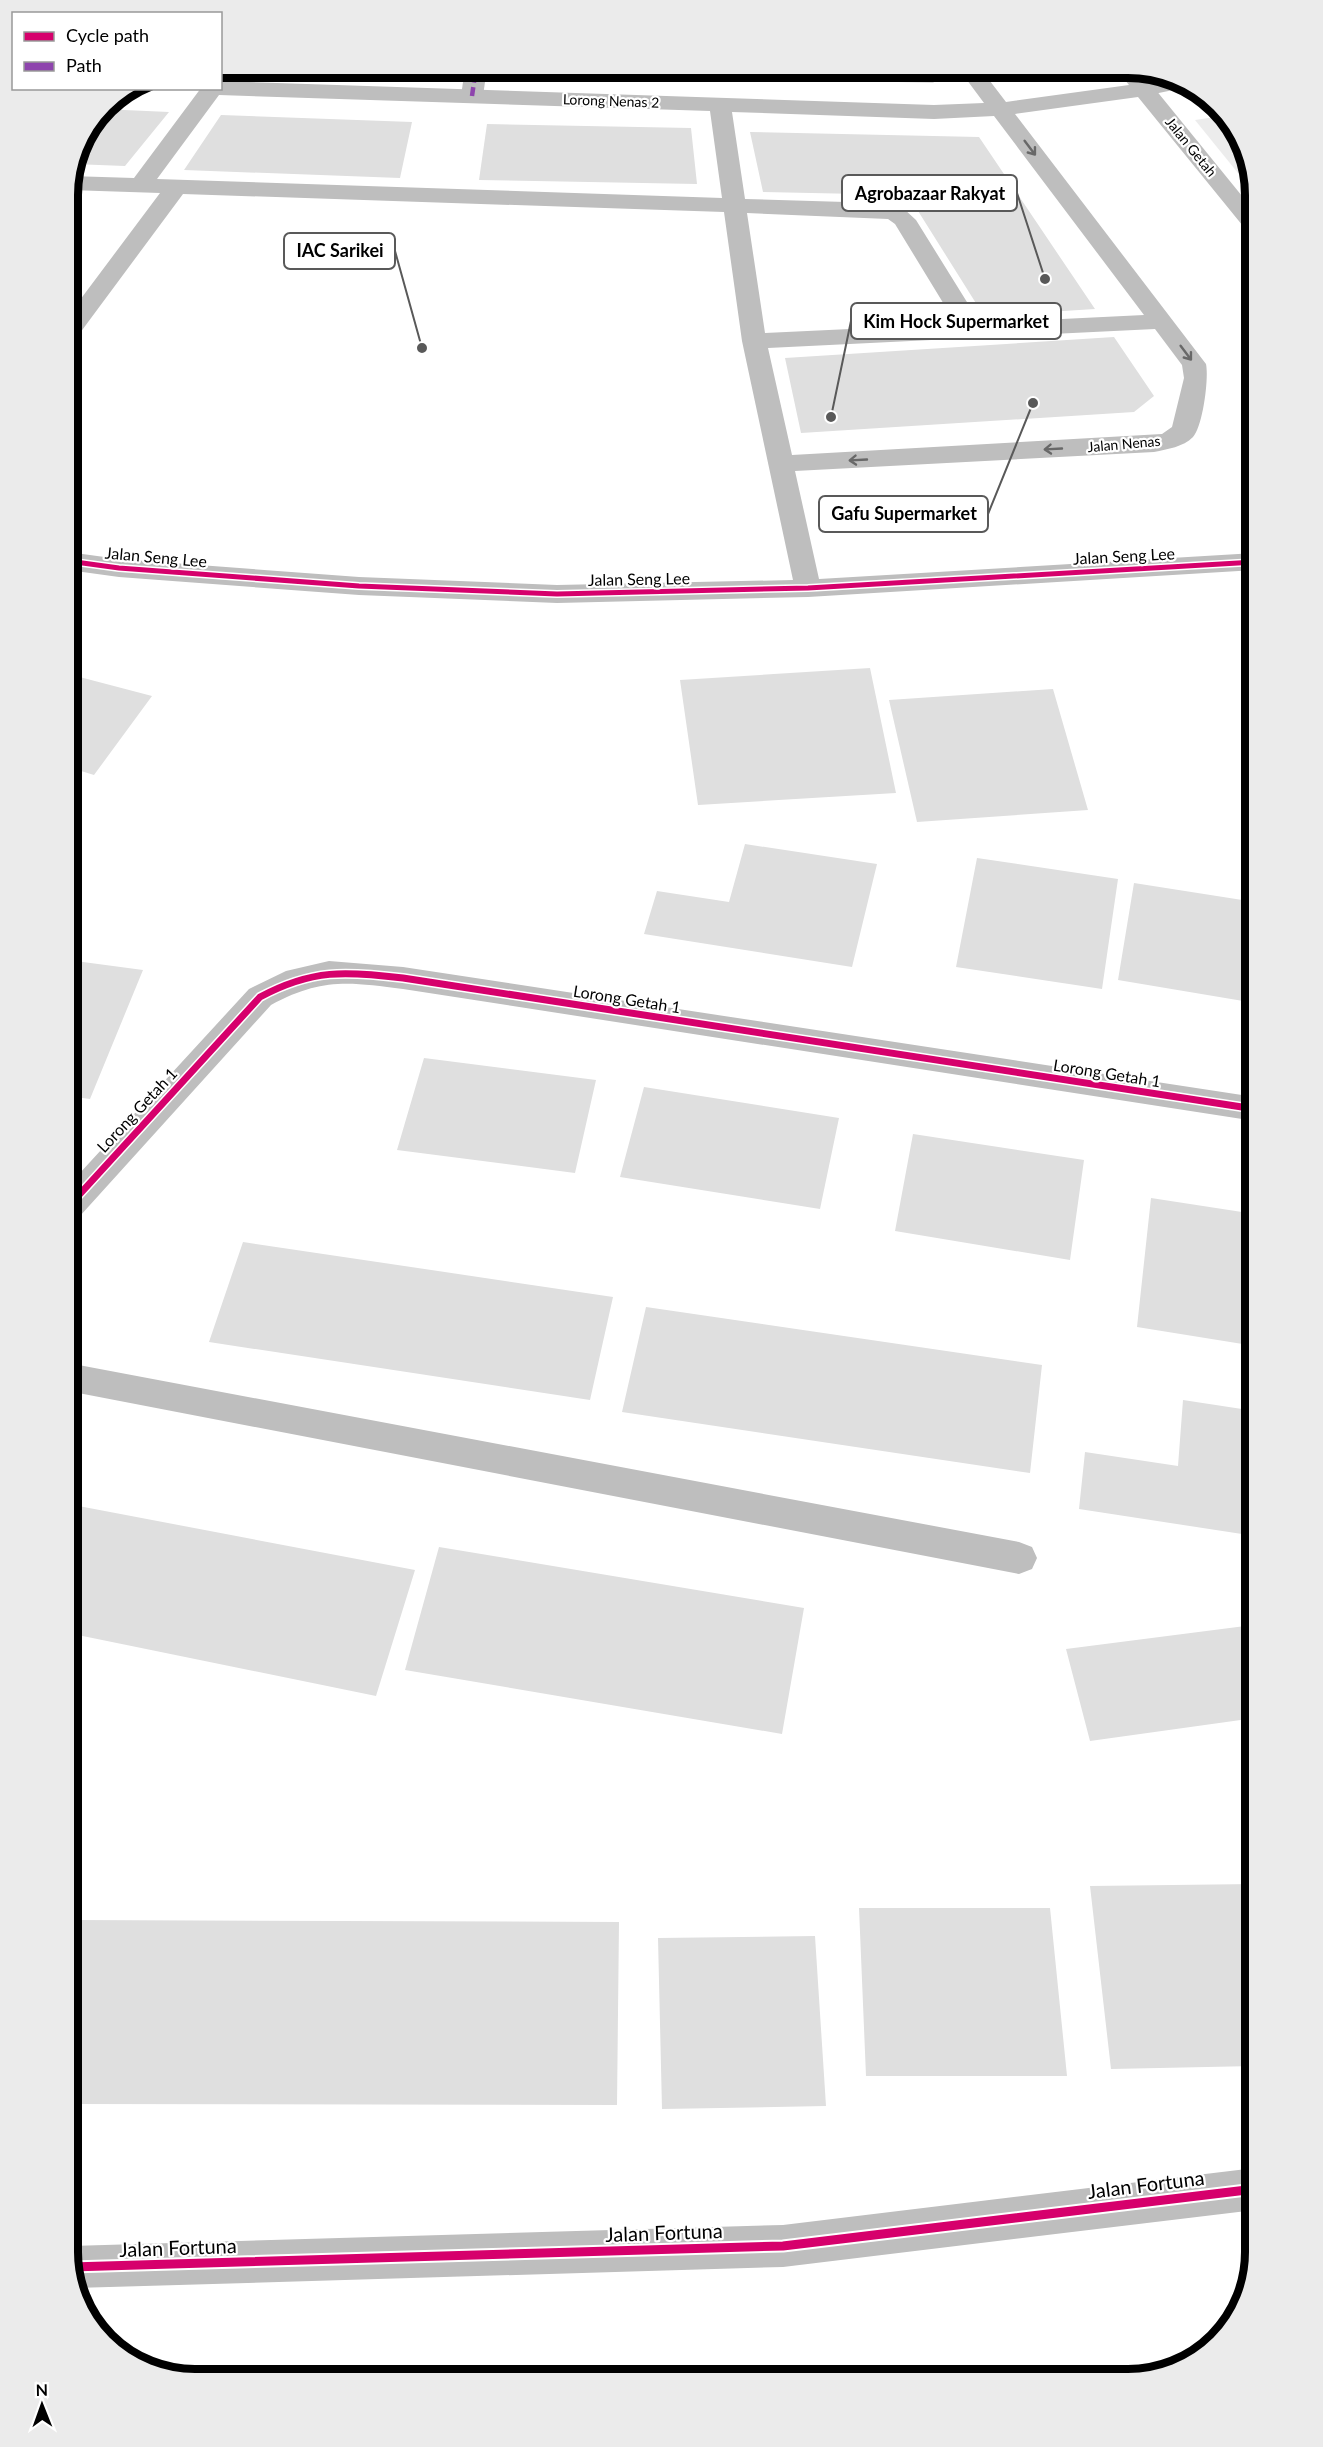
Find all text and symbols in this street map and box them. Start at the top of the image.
legend [12,12,222,90]
text: Cycle path [66,24,149,46]
text: Path [66,54,102,76]
street label: Lorong Nenas 2 [563,90,660,111]
street label: Jalan Getah [1162,114,1221,180]
one-way arrow [1024,139,1036,155]
callout: Agrobazaar Rakyat [842,175,1017,211]
text: Agrobazaar Rakyat [854,182,1006,204]
callout: IAC Sarikei [284,233,395,269]
text: IAC Sarikei [296,239,384,261]
callout: Kim Hock Supermarket [851,303,1061,339]
text: Kim Hock Supermarket [863,310,1049,332]
one-way arrow [1180,345,1192,361]
street label: Jalan Nenas [1087,432,1161,455]
one-way arrow [1044,444,1064,455]
one-way arrow [849,454,869,465]
callout: Gafu Supermarket [819,496,988,532]
text: Gafu Supermarket [831,502,977,524]
street label: Jalan Seng Lee [104,543,208,570]
street label: Jalan Seng Lee [1072,543,1175,568]
street label: Jalan Seng Lee [588,568,690,589]
street label: Lorong Getah 1 [572,981,682,1016]
street label: Lorong Getah 1 [1052,1055,1162,1090]
street label: Lorong Getah 1 [93,1063,181,1156]
street label: Jalan Fortuna [1086,2165,1206,2203]
street label: Jalan Fortuna [605,2218,723,2246]
street label: Jalan Fortuna [119,2233,237,2261]
north arrow [12,2375,72,2435]
text: N [35,2380,48,2399]

